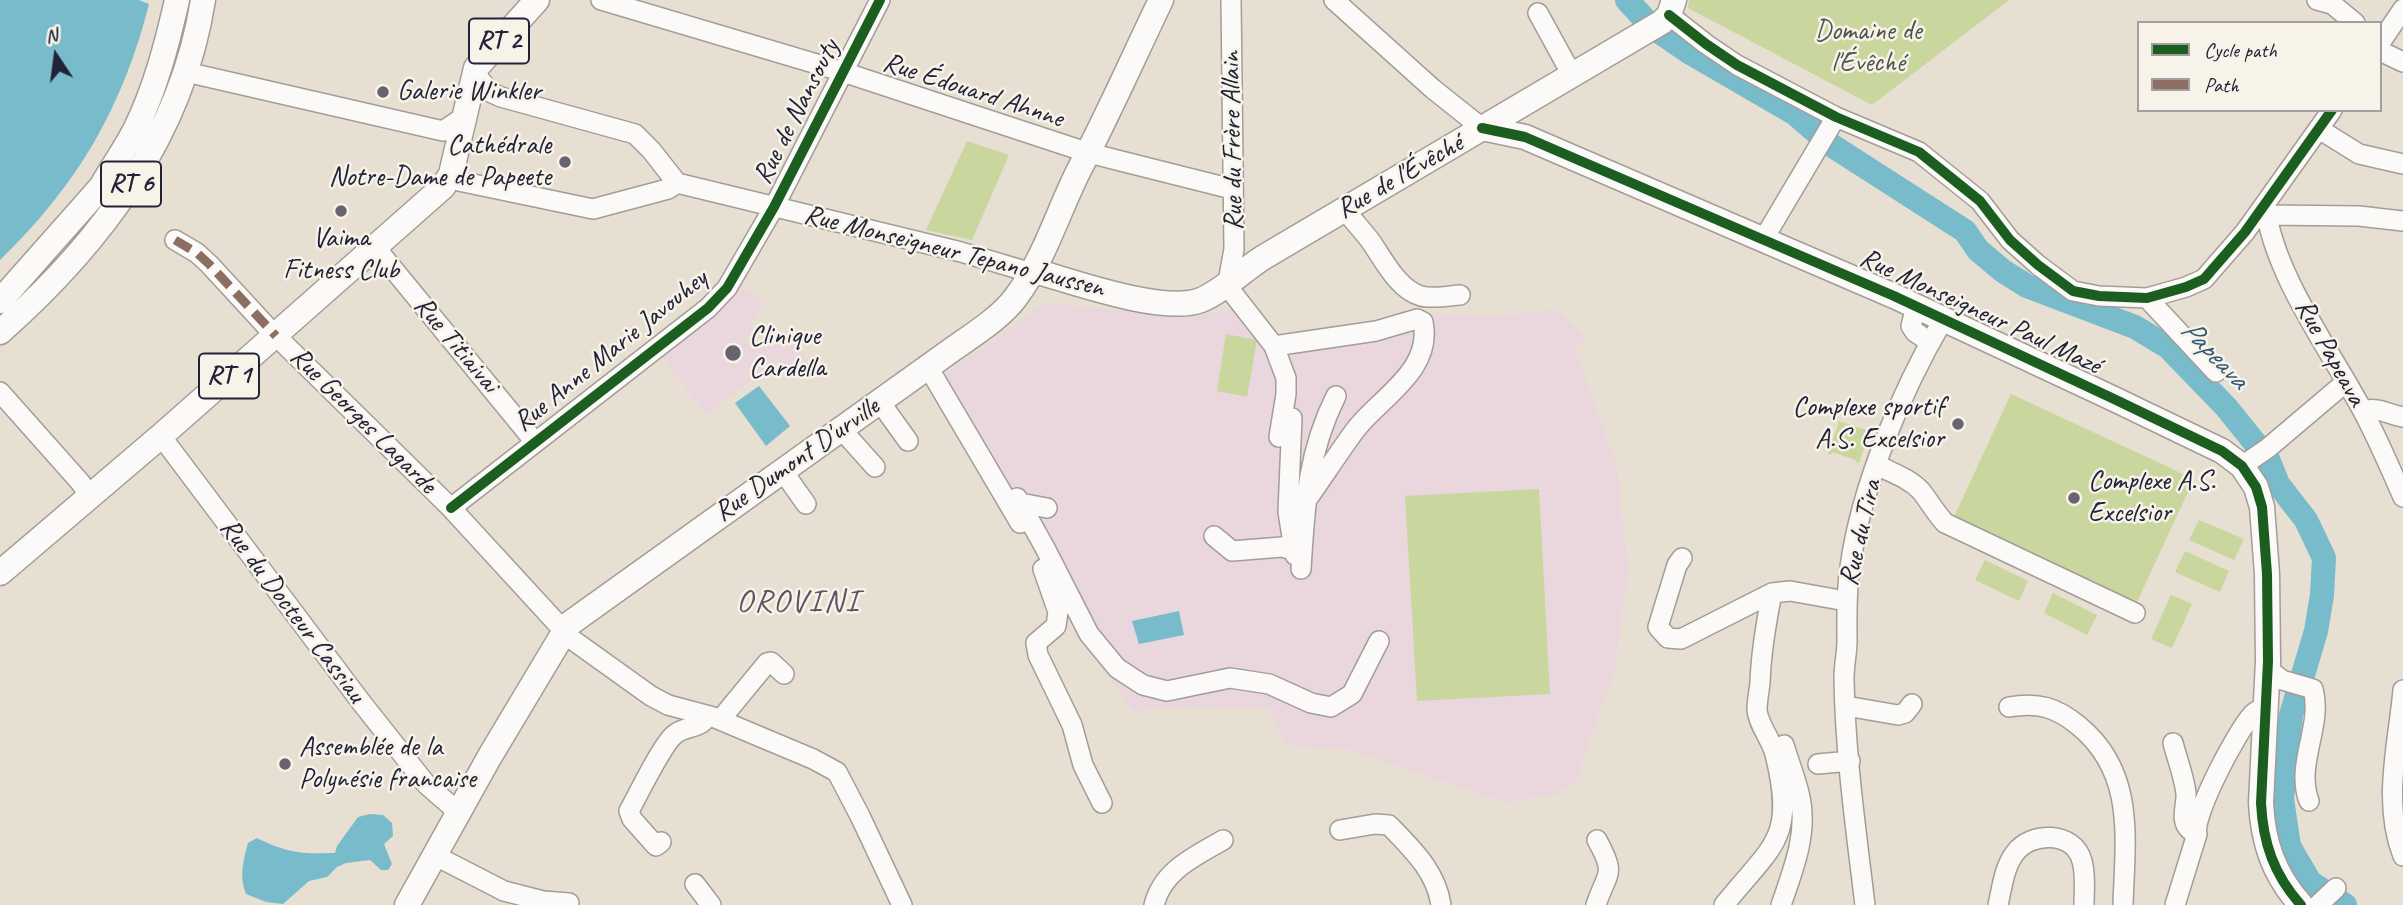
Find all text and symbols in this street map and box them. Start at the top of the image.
park label: Domaine de l'Évêché [1814,15,1922,81]
road number: RT 2 [469,18,529,64]
north arrow [21,21,91,91]
legend [2137,21,2382,112]
text: N [43,23,60,49]
street label: Rue de Nansouty [746,34,848,190]
text: Cycle path [2204,37,2277,63]
street label: Rue Édouard Ahnne [879,46,1067,136]
street label: Rue du Frère Allain [1215,51,1251,231]
text: Path [2204,72,2239,98]
place label: Galerie Winkler [397,75,541,109]
marker: Galerie Winkler [375,84,391,100]
street label: Rue de l'Évêché [1331,127,1469,227]
place label: Cathédrale Notre-Dame de Papeete [329,129,551,195]
marker: Cathédrale Notre-Dame de Papeete [557,154,573,170]
road number: RT 6 [101,162,161,206]
street label: Rue Monseigneur Tepano Jaussen [801,198,1107,306]
marker: Vaima Fitness Club [333,203,349,219]
place label: Vaima Fitness Club [283,222,399,288]
street label: Rue Monseigneur Paul Mazé [1854,241,2106,383]
street label: Rue Anne Marie Javouhey [507,263,715,439]
street label: Rue Titiaivai [406,290,506,400]
street label: Rue Papeava [2287,294,2373,412]
water label: Papeava [2172,313,2256,397]
place label: Clinique Cardella [749,320,826,386]
street label: Rue Georges Lagarde [283,341,443,501]
marker: Clinique Cardella [723,343,743,363]
road number: RT 1 [199,354,259,398]
street label: Rue Dumont D'urville [708,391,886,529]
place label: Complexe sportif A.S. Excelsior [1793,391,1944,457]
marker: Complexe sportif A.S. Excelsior [1950,416,1966,432]
place label: Complexe A.S. Excelsior [2088,465,2215,531]
street label: Rue du Tira [1833,477,1889,589]
marker: Complexe A.S. Excelsior [2066,490,2082,506]
street label: Rue du Docteur Cassiau [212,512,372,710]
district label: OROVINI [738,584,858,622]
place label: Assemblée de la Polynésie francaise [299,731,476,797]
marker: Assemblée de la Polynésie francaise [277,756,293,772]

